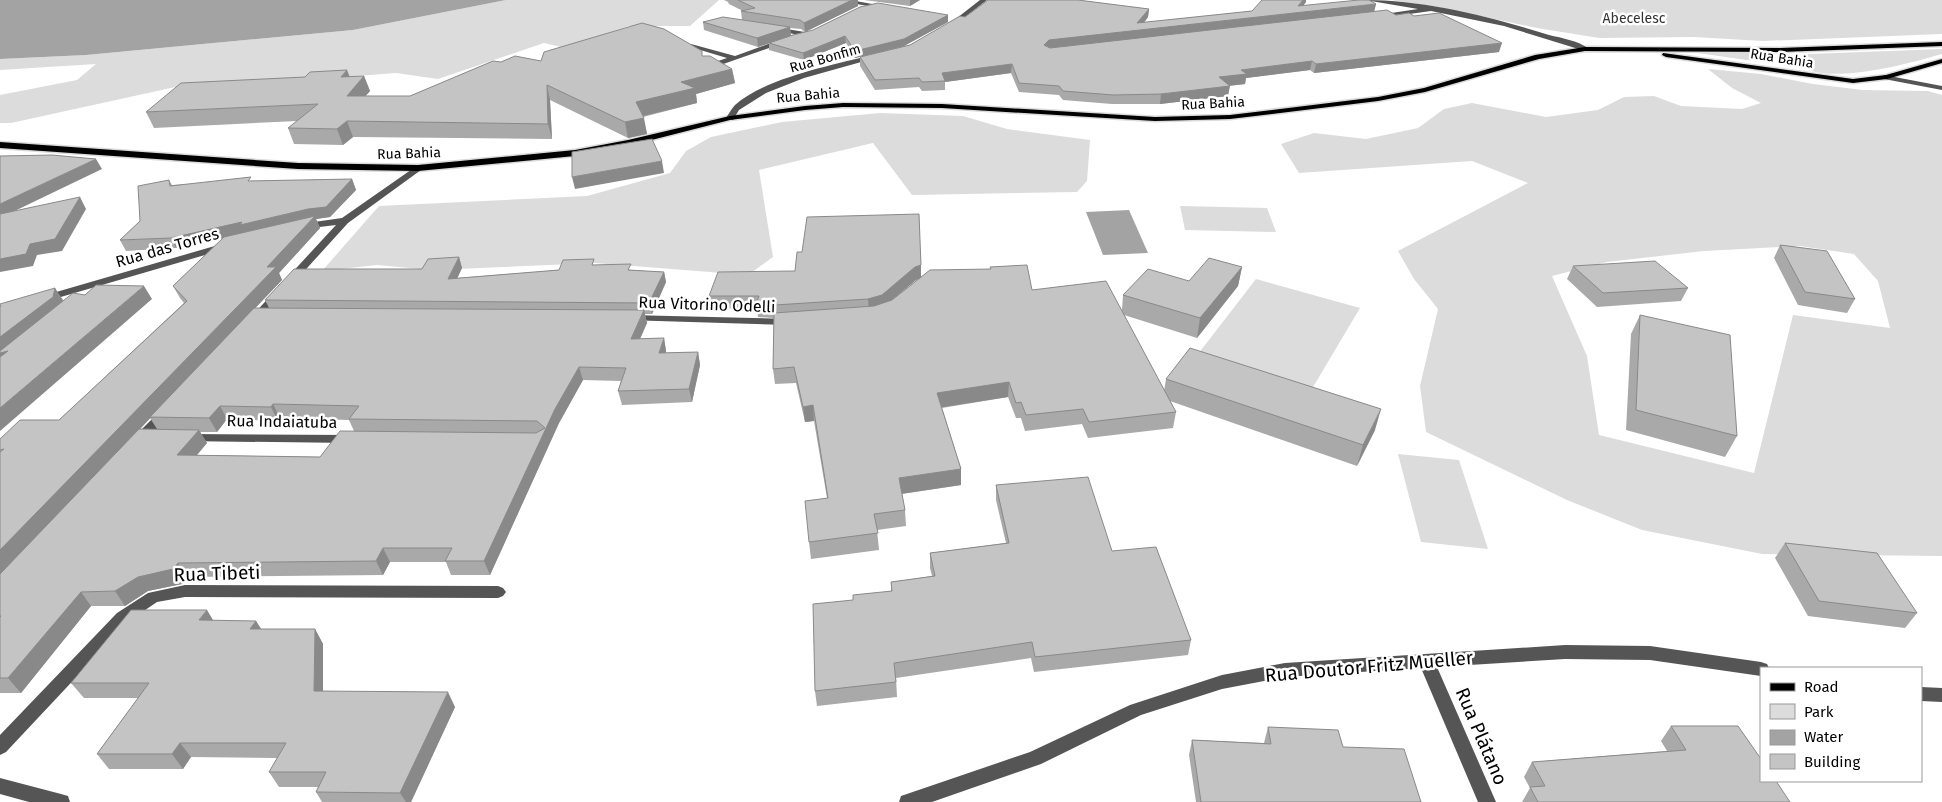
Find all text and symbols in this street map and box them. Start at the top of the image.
park label: Abecelesc [1603,10,1666,27]
street label: Rua Bonfim [788,40,863,77]
street label: Rua Bahia [1749,45,1815,72]
street label: Rua Bahia [776,84,841,107]
street label: Rua Bahia [1181,93,1245,114]
street label: Rua Bahia [377,144,441,163]
street label: Rua das Torres [113,224,221,271]
street label: Rua Vitorino Odelli [638,293,776,316]
street label: Rua Indaiatuba [227,411,337,432]
street label: Rua Tibeti [173,560,261,587]
street label: Rua Doutor Fritz Mueller [1264,646,1475,687]
legend [1760,667,1922,782]
text: Road [1804,678,1839,696]
street label: Rua Plátano [1451,684,1512,788]
text: Park [1804,703,1834,721]
text: Water [1804,728,1843,746]
text: Building [1804,753,1860,771]

